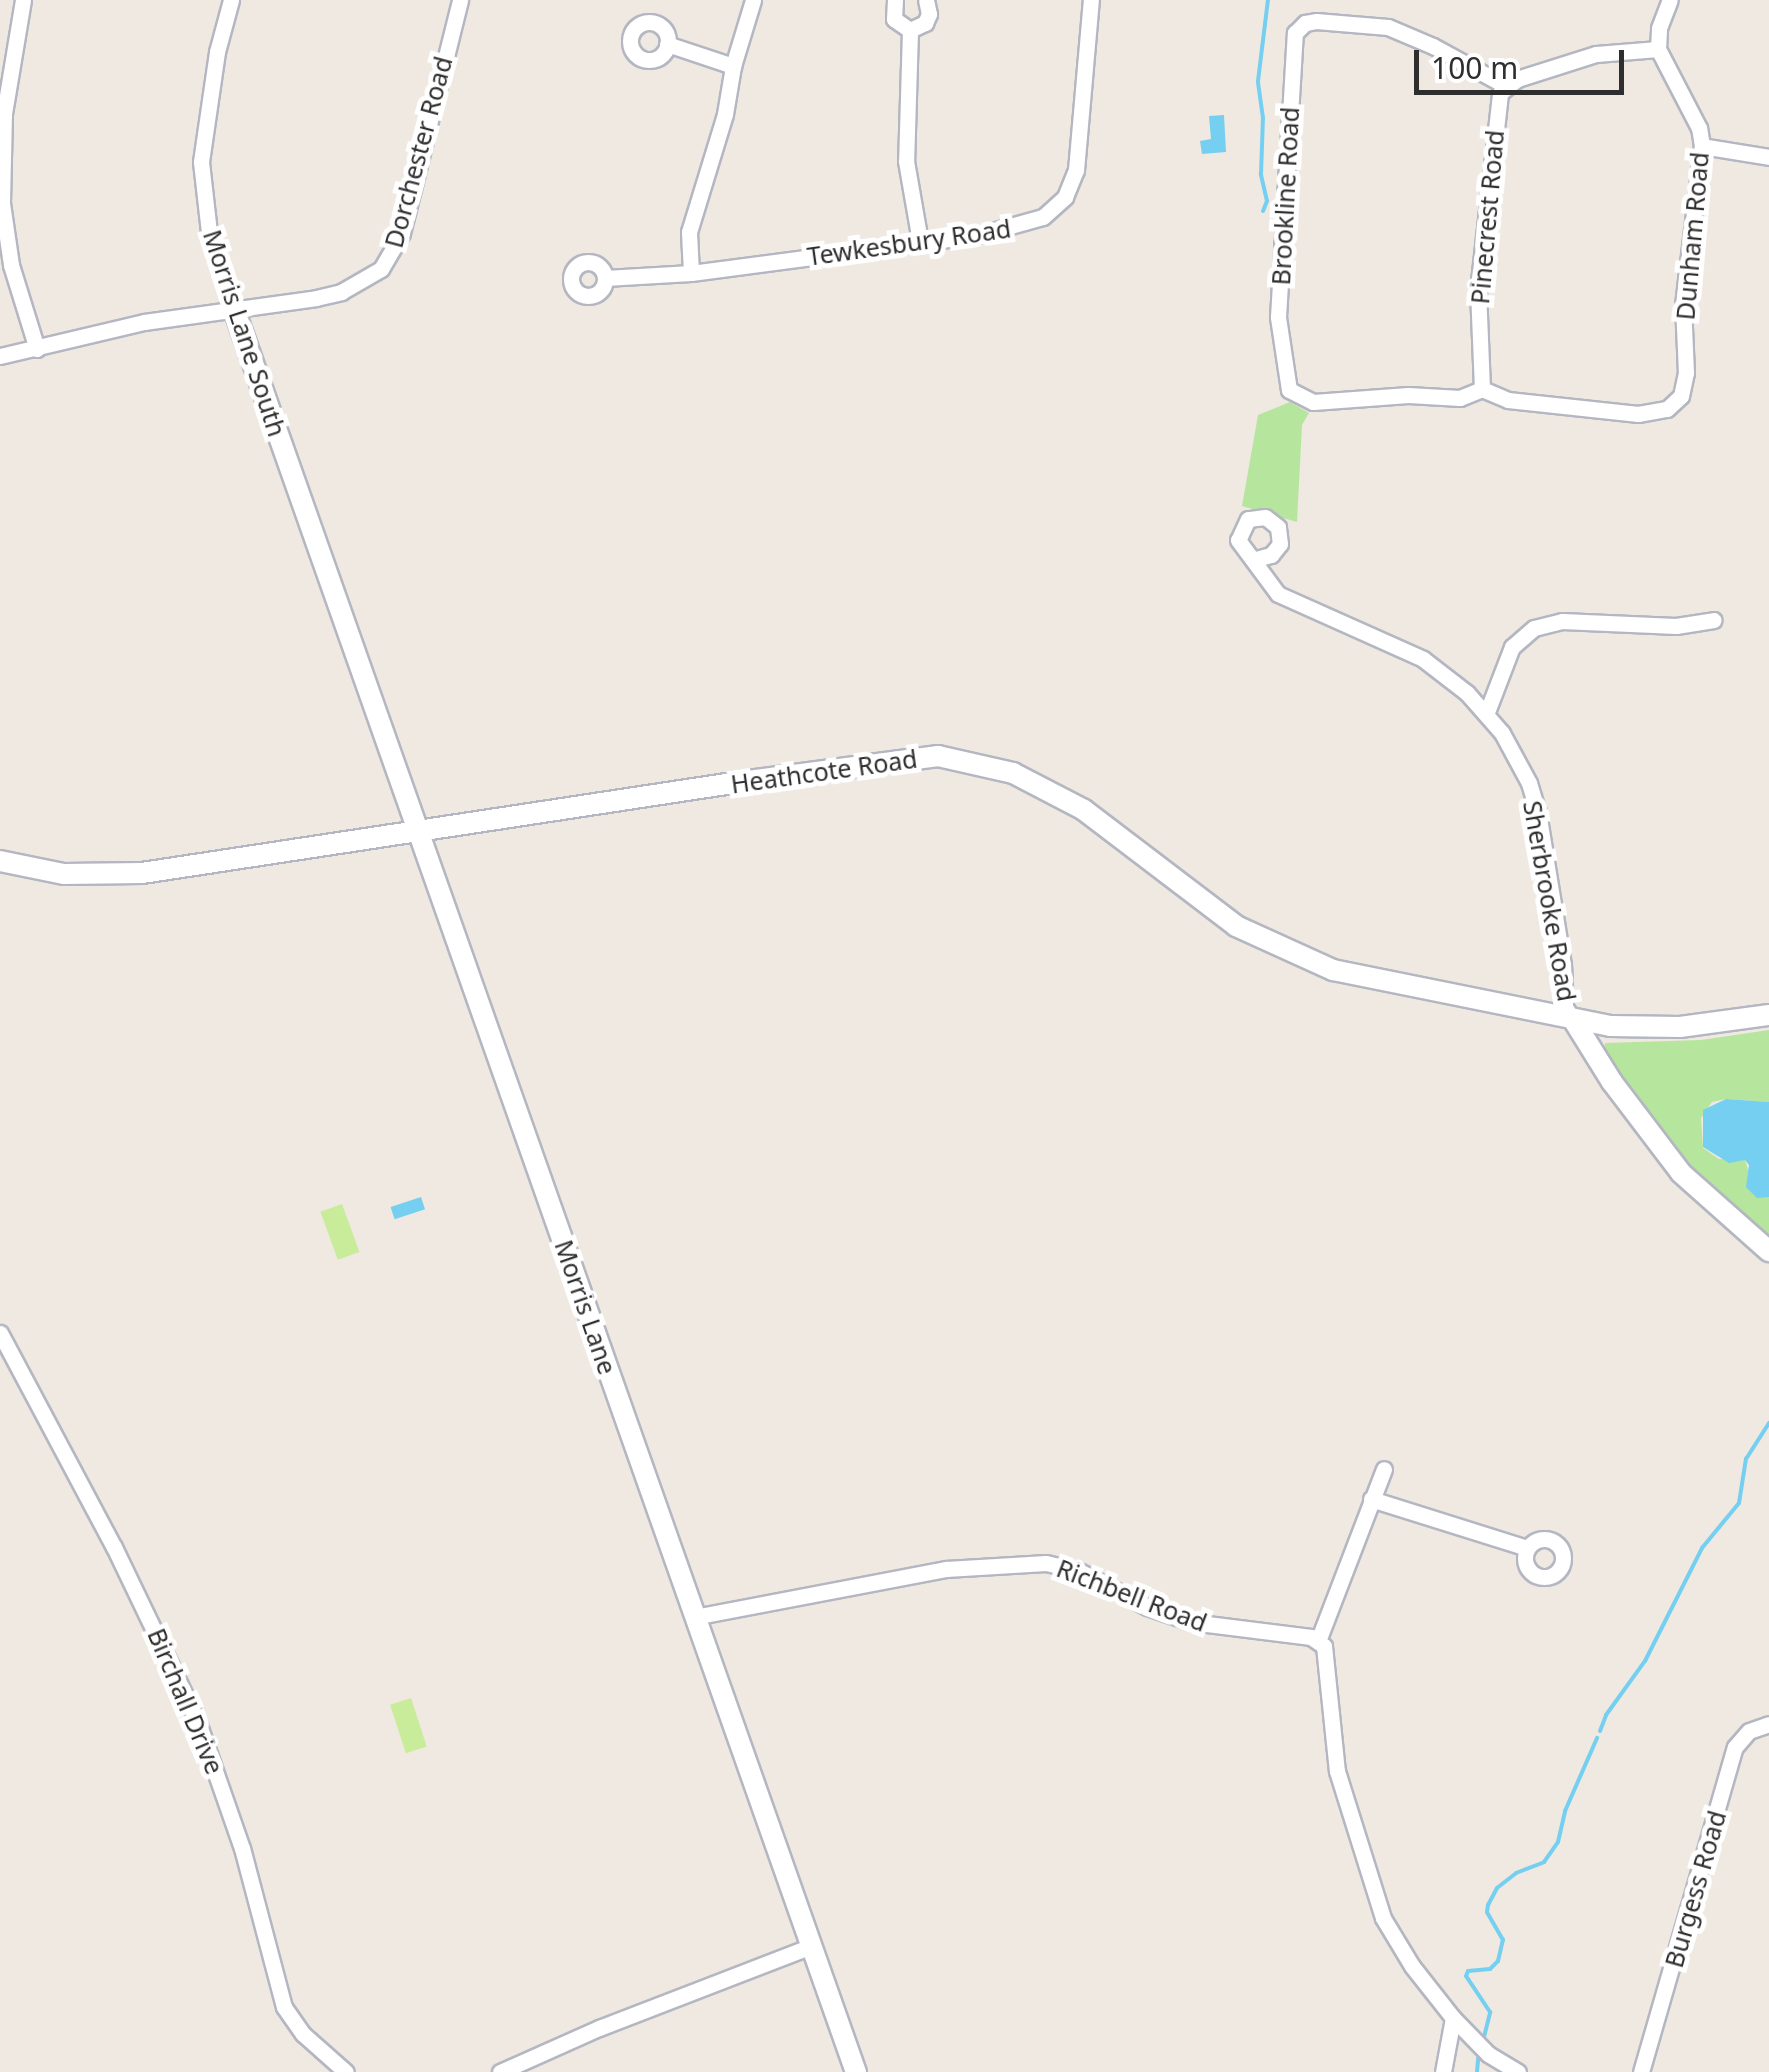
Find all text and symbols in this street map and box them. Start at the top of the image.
scale bar [1419,30,1629,92]
text: 100 m [1431,47,1518,88]
street label: Dorchester Road [378,53,458,251]
street label: Brookline Road [1265,106,1305,286]
street label: Pinecrest Road [1464,129,1510,305]
street label: Dunham Road [1670,151,1714,321]
street label: Tewkesbury Road [805,213,1013,271]
street label: Morris Lane South [197,226,293,440]
street label: Heathcote Road [729,743,919,799]
street label: Sherbrooke Road [1518,798,1582,1004]
street label: Morris Lane [549,1236,623,1378]
street label: Richbell Road [1053,1553,1211,1637]
street label: Birchall Drive [142,1624,230,1778]
street label: Burgess Road [1658,1807,1732,1971]

